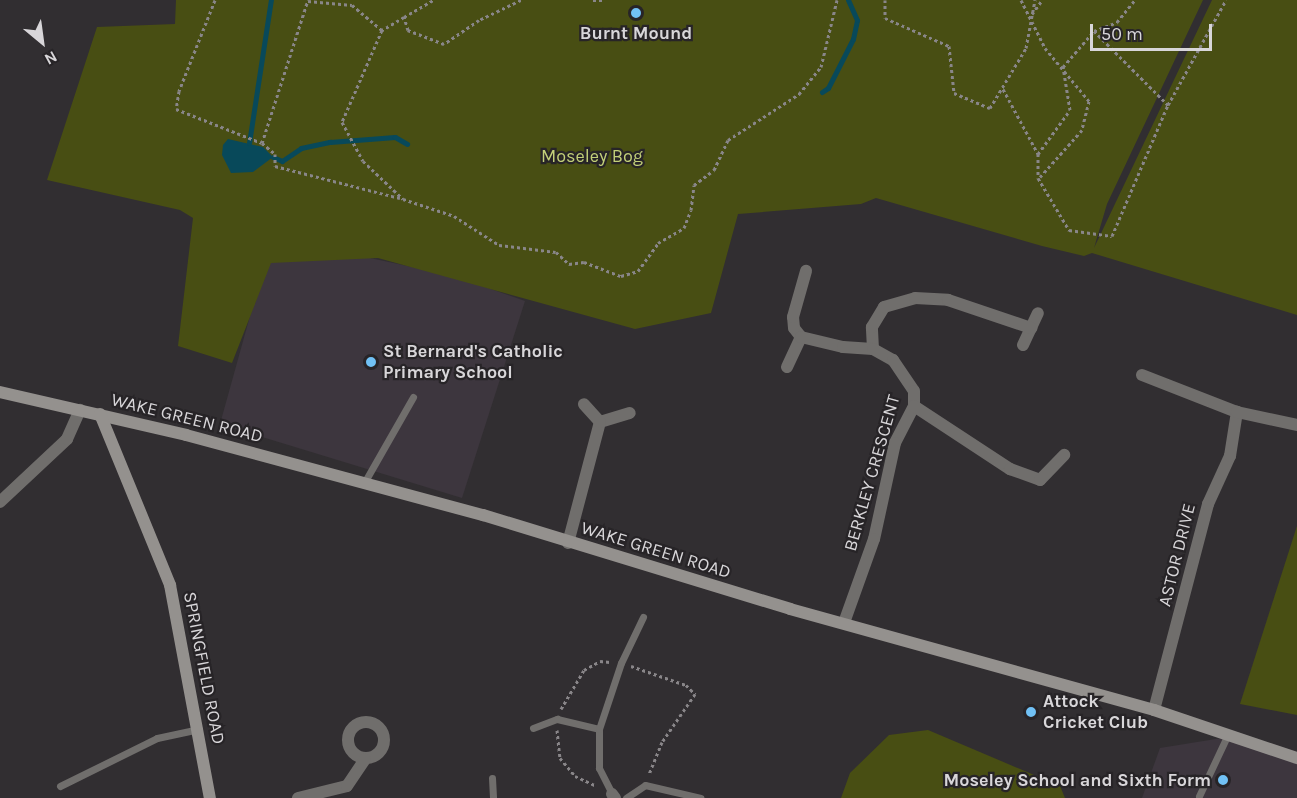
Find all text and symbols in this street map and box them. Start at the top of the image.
marker: Burnt Mound [629,6,643,20]
north arrow [12,12,72,72]
scale bar [1093,12,1214,50]
place label: Burnt Mound [580,22,692,44]
text: 50 m [1101,23,1143,45]
text: N [41,47,61,69]
park label: Moseley Bog [541,145,643,167]
place label: St Bernard's Catholic Primary School [383,341,563,384]
marker: St Bernard's Catholic Primary School [364,355,378,369]
street label: WAKE GREEN ROAD [109,389,265,447]
street label: BERKLEY CRESCENT [839,392,905,554]
street label: ASTOR DRIVE [1154,501,1200,609]
street label: WAKE GREEN ROAD [578,517,734,583]
street label: SPRINGFIELD ROAD [179,590,229,746]
place label: Attock Cricket Club [1043,691,1148,734]
marker: Attock Cricket Club [1024,705,1038,719]
place label: Moseley School and Sixth Form [944,769,1211,791]
marker: Moseley School and Sixth Form [1216,773,1230,787]

